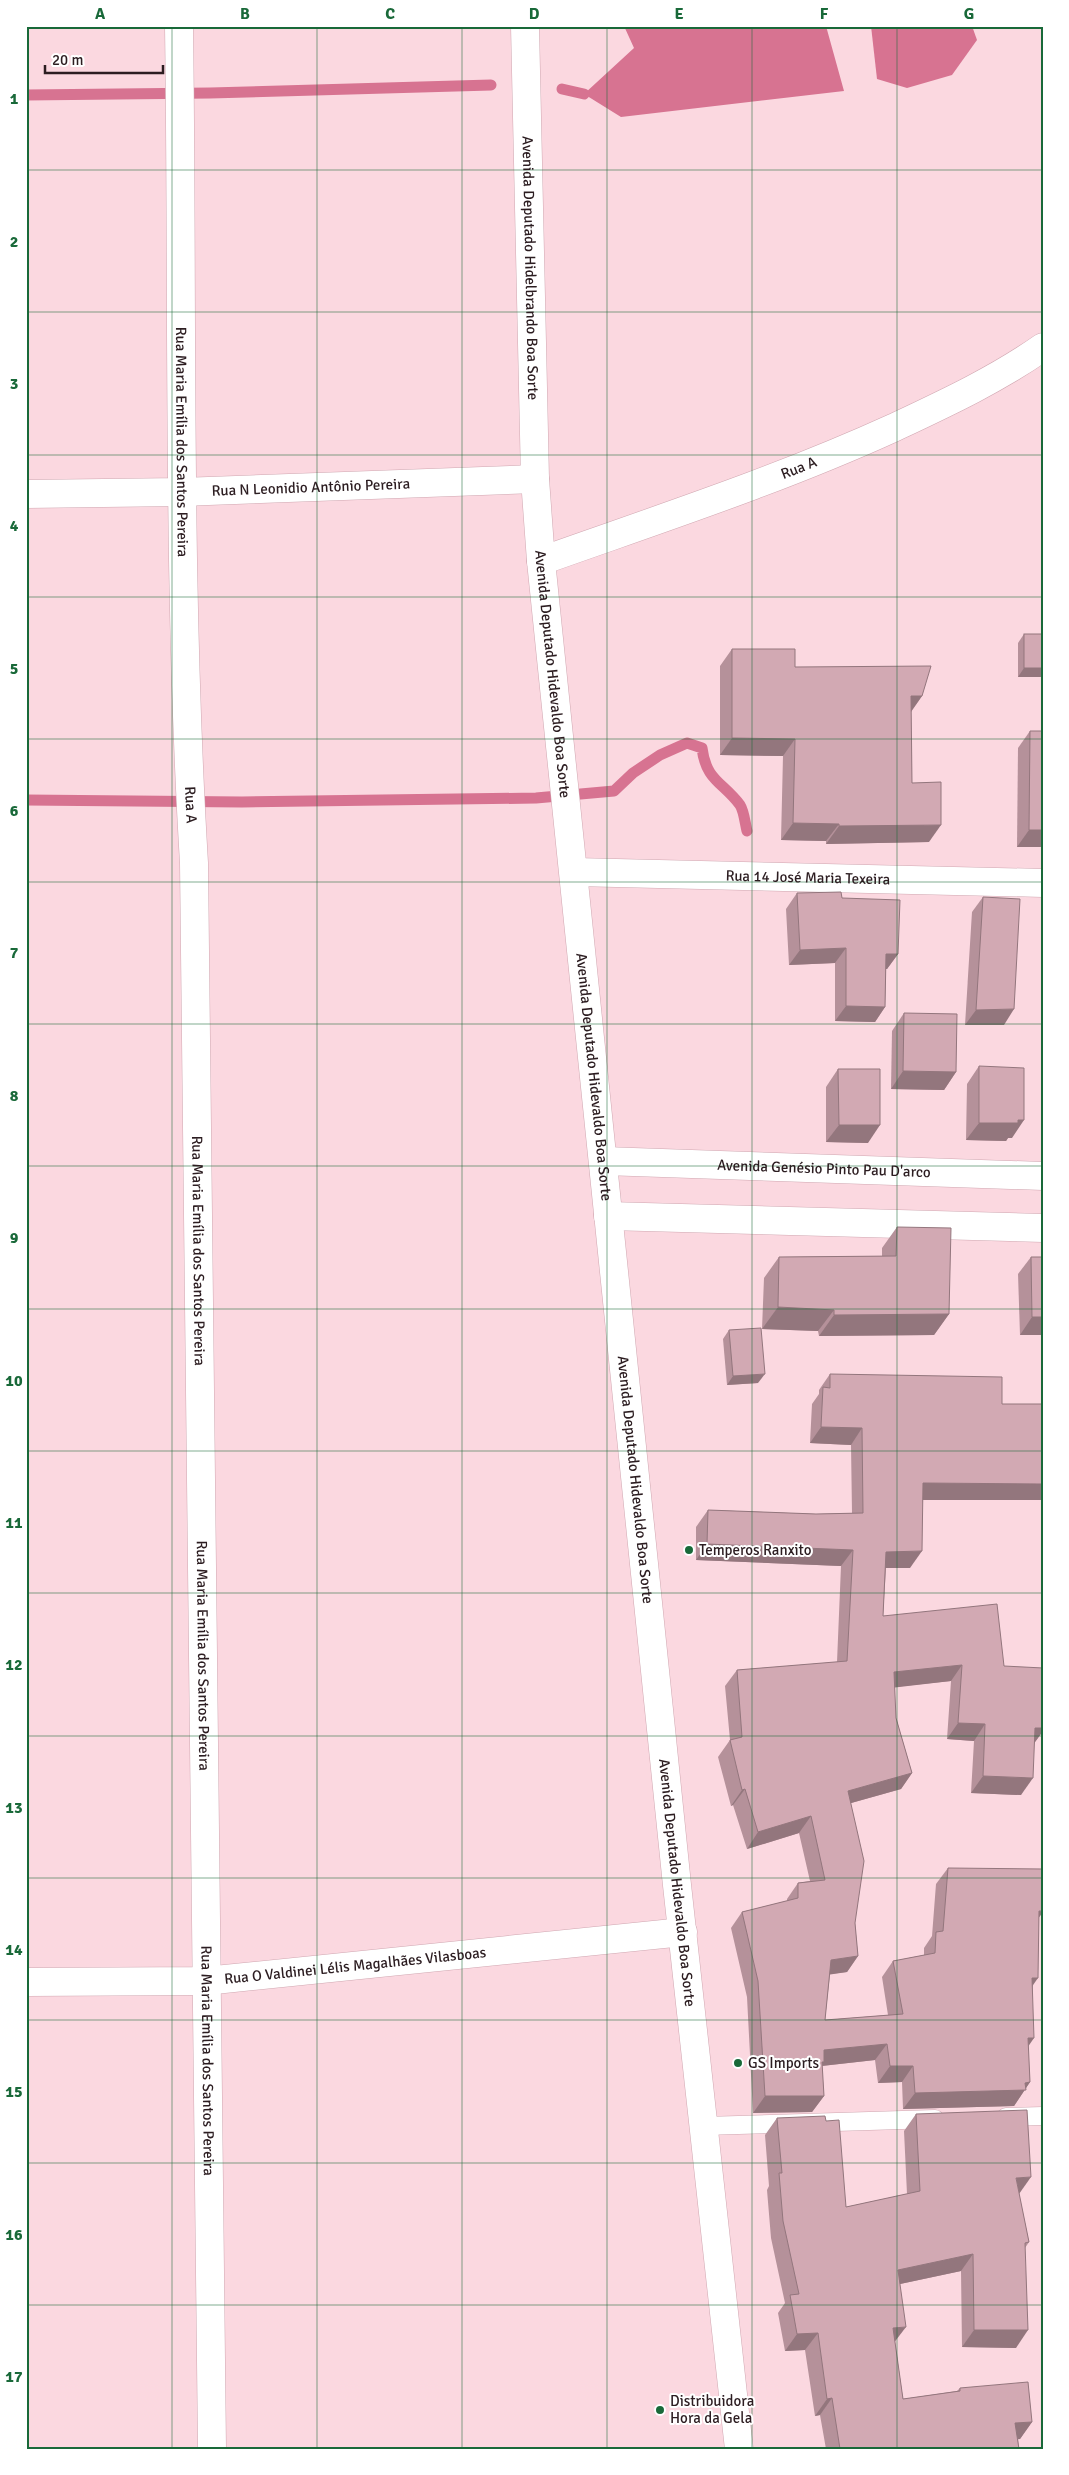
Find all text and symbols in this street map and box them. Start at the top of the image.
text: A [95,4,106,24]
text: B [240,4,250,24]
text: C [385,4,395,24]
text: D [529,4,540,24]
text: E [674,4,684,24]
text: F [820,4,829,24]
text: G [964,4,974,24]
scale bar [45,42,162,74]
text: 20 m [52,51,83,69]
text: 1 [10,89,19,109]
street label: Avenida Deputado Hidelbrando Boa Sorte [518,136,542,400]
text: 2 [10,232,18,252]
street label: Rua Maria Emília dos Santos Pereira [172,327,192,557]
text: 3 [10,374,18,394]
street label: Rua A [778,453,819,483]
street label: Rua N Leonidio Antônio Pereira [211,475,411,500]
text: 4 [10,516,19,536]
street label: Avenida Deputado Hidevaldo Boa Sorte [531,549,574,799]
text: 5 [10,659,18,679]
street label: Rua A [181,786,201,824]
text: 6 [10,801,19,821]
street label: Rua 14 José Maria Texeira [725,867,890,888]
text: 7 [10,943,19,963]
street label: Avenida Deputado Hidevaldo Boa Sorte [572,952,616,1202]
text: 8 [10,1086,19,1106]
street label: Rua Maria Emília dos Santos Pereira [188,1135,209,1366]
street label: Avenida Genésio Pinto Pau D'arco [717,1156,931,1181]
text: 9 [10,1228,19,1248]
street label: Avenida Deputado Hidevaldo Boa Sorte [614,1355,657,1605]
text: 10 [5,1371,23,1391]
text: 11 [5,1513,23,1533]
street label: Rua Maria Emília dos Santos Pereira [193,1540,213,1771]
place label: Temperos Ranxito [699,1541,812,1559]
marker: Temperos Ranxito [683,1544,695,1556]
text: 12 [5,1655,23,1675]
street label: Avenida Deputado Hidevaldo Boa Sorte [655,1758,699,2008]
text: 13 [5,1798,23,1818]
text: 14 [5,1940,23,1960]
street label: Rua O Valdinei Lélis Magalhães Vilasboas [223,1943,488,1988]
street label: Rua Maria Emília dos Santos Pereira [197,1945,218,2176]
place label: GS Imports [748,2054,819,2072]
marker: GS Imports [732,2057,744,2069]
text: 15 [5,2082,23,2102]
text: 16 [5,2225,23,2245]
text: 17 [5,2367,23,2387]
place label: Distribuidora Hora da Gela [670,2392,754,2427]
marker: Distribuidora Hora da Gela [654,2404,666,2416]

